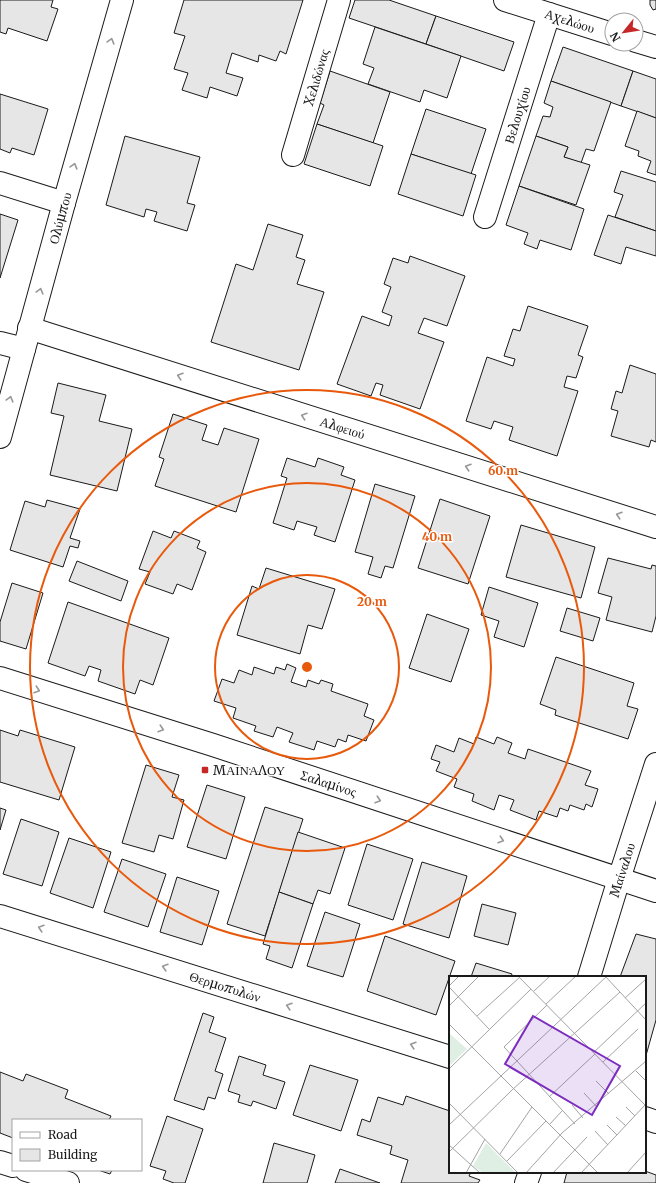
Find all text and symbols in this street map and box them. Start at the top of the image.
street label: Αχελώου [543,5,597,37]
north arrow [604,12,644,52]
text: N [607,29,624,44]
one-way arrow [106,37,115,44]
street label: Χελιδώνας [300,46,333,108]
street label: Βελουχίου [500,84,534,146]
one-way arrow [69,162,78,169]
street label: Ολύμπου [45,190,75,246]
one-way arrow [35,288,43,294]
one-way arrow [177,372,184,381]
one-way arrow [5,396,14,403]
one-way arrow [301,412,308,420]
street label: Αλφειού [318,412,367,443]
text: 60 m [488,463,518,478]
one-way arrow [465,464,472,472]
one-way arrow [615,511,622,520]
text: 40 m [422,529,452,544]
text: 20 m [357,594,387,609]
centre of rings [300,660,314,674]
one-way arrow [34,685,41,694]
one-way arrow [157,724,164,733]
place label: ΜΑΙΝΑΛΟΥ [213,762,286,779]
marker: ΜΑΙΝΑΛΟΥ [200,765,210,775]
street label: Σαλαμίνος [298,766,360,801]
one-way arrow [374,795,381,803]
one-way arrow [498,836,505,844]
street label: Μαίναλου [605,840,639,899]
one-way arrow [37,925,44,933]
one-way arrow [161,963,168,972]
street label: Θερμοπυλών [188,967,263,1006]
inset map [449,976,646,1173]
one-way arrow [285,1002,292,1011]
one-way arrow [409,1041,416,1050]
legend [12,1119,142,1171]
text: Road [48,1127,77,1142]
text: Building [48,1147,98,1162]

